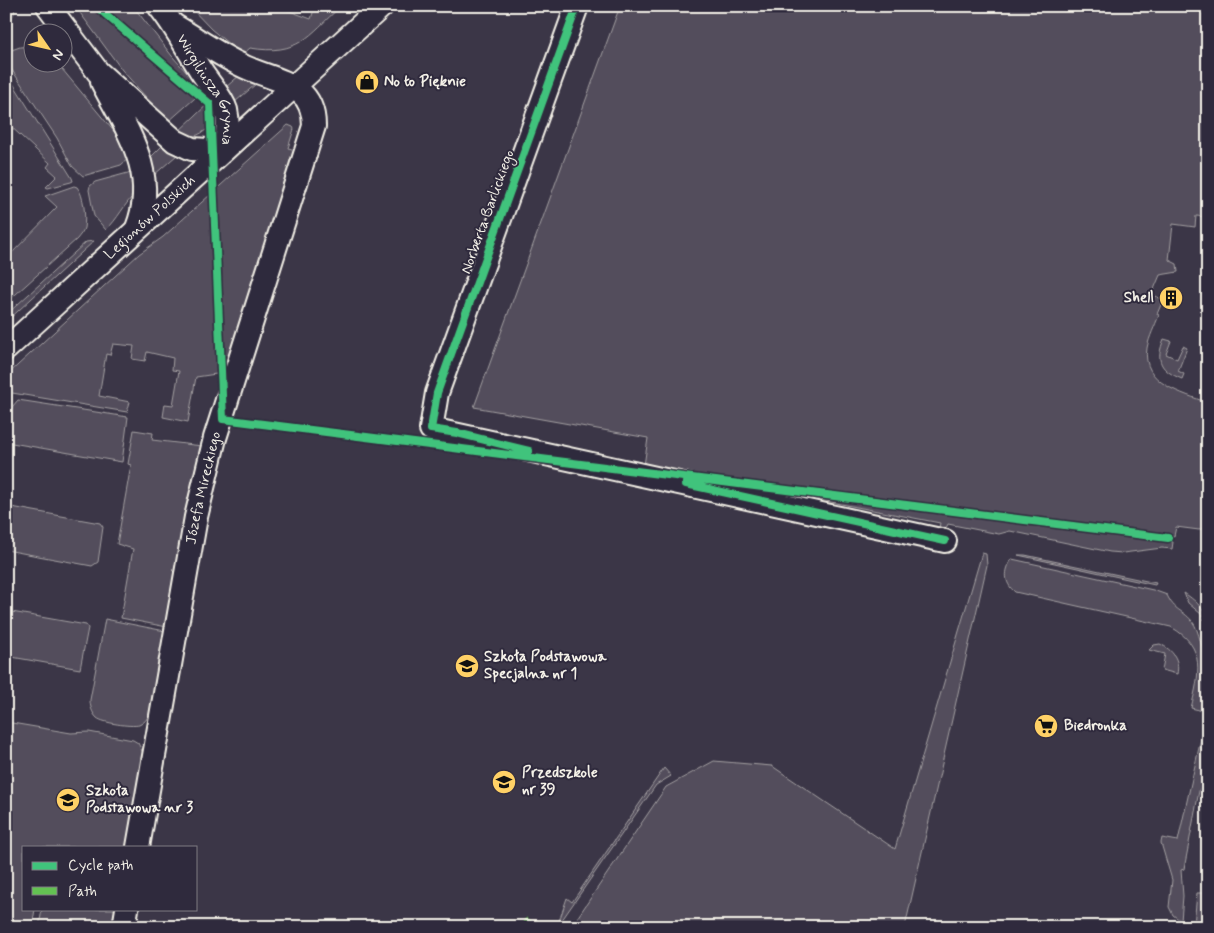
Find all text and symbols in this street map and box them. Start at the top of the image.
north arrow [22,22,72,72]
street label: Wirgiliusza Grynia [171,31,238,147]
text: N [48,46,68,64]
shop icon: No to Pięknie [354,69,380,95]
place label: No to Pięknie [384,72,466,92]
street label: Norberta Barlickiego [456,147,521,277]
street label: Legionów Polskich [100,171,200,264]
building icon: Shell [1158,285,1184,311]
place label: Shell [1124,288,1154,308]
street label: Józefa Mireckiego [181,429,226,546]
place label: Szkoła Podstawowa Specjalna nr 1 [484,647,607,684]
school or university icon: Szkoła Podstawowa Specjalna nr 1 [454,653,480,679]
supermarket icon: Biedronka [1033,713,1059,739]
place label: Biedronka [1064,716,1127,736]
place label: Przedszkole nr 39 [522,763,598,800]
school or university icon: Przedszkole nr 39 [491,769,517,795]
place label: Szkoła Podstawowa nr 3 [86,781,193,818]
school or university icon: Szkoła Podstawowa nr 3 [55,787,81,813]
legend [22,846,198,910]
text: Cycle path [68,856,133,876]
text: Path [68,882,97,902]

